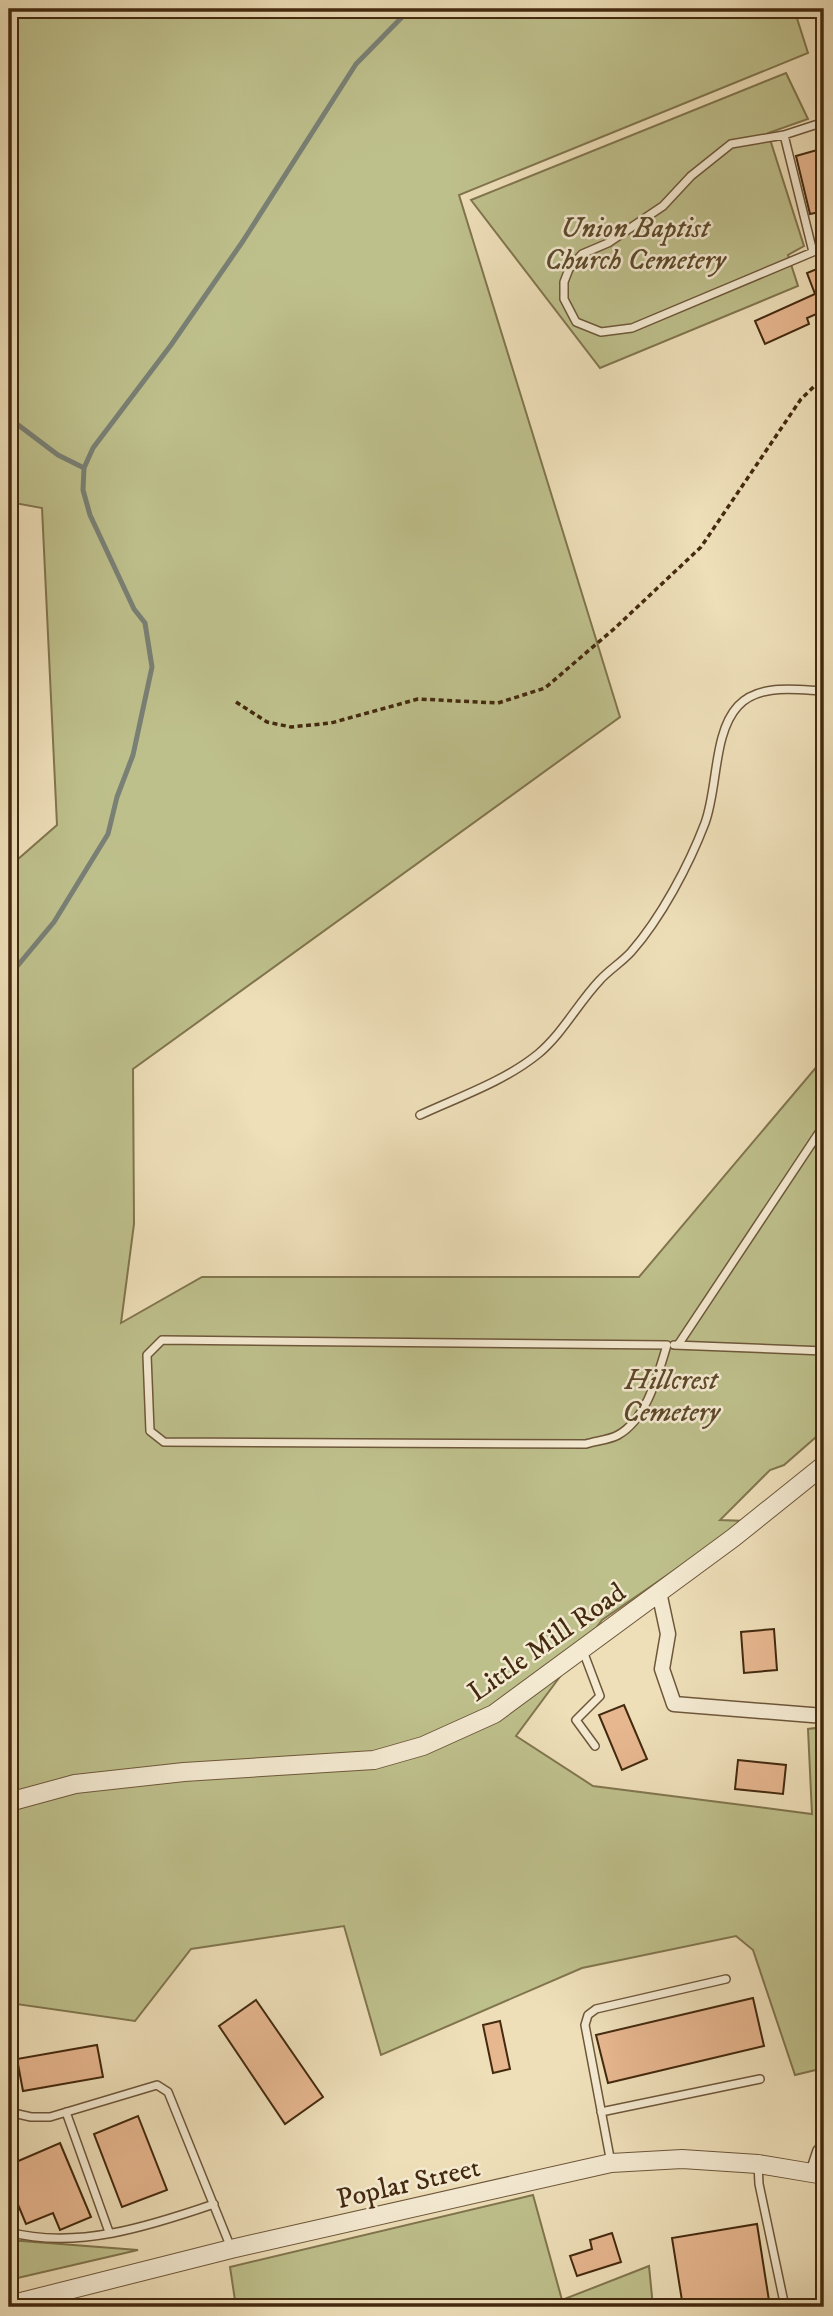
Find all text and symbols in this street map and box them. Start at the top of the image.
park label: Union Baptist Church Cemetery [544,211,727,278]
park label: Hillcrest Cemetery [622,1363,722,1430]
street label: Little Mill Road [461,1575,633,1710]
street label: Poplar Street [333,2150,484,2217]

